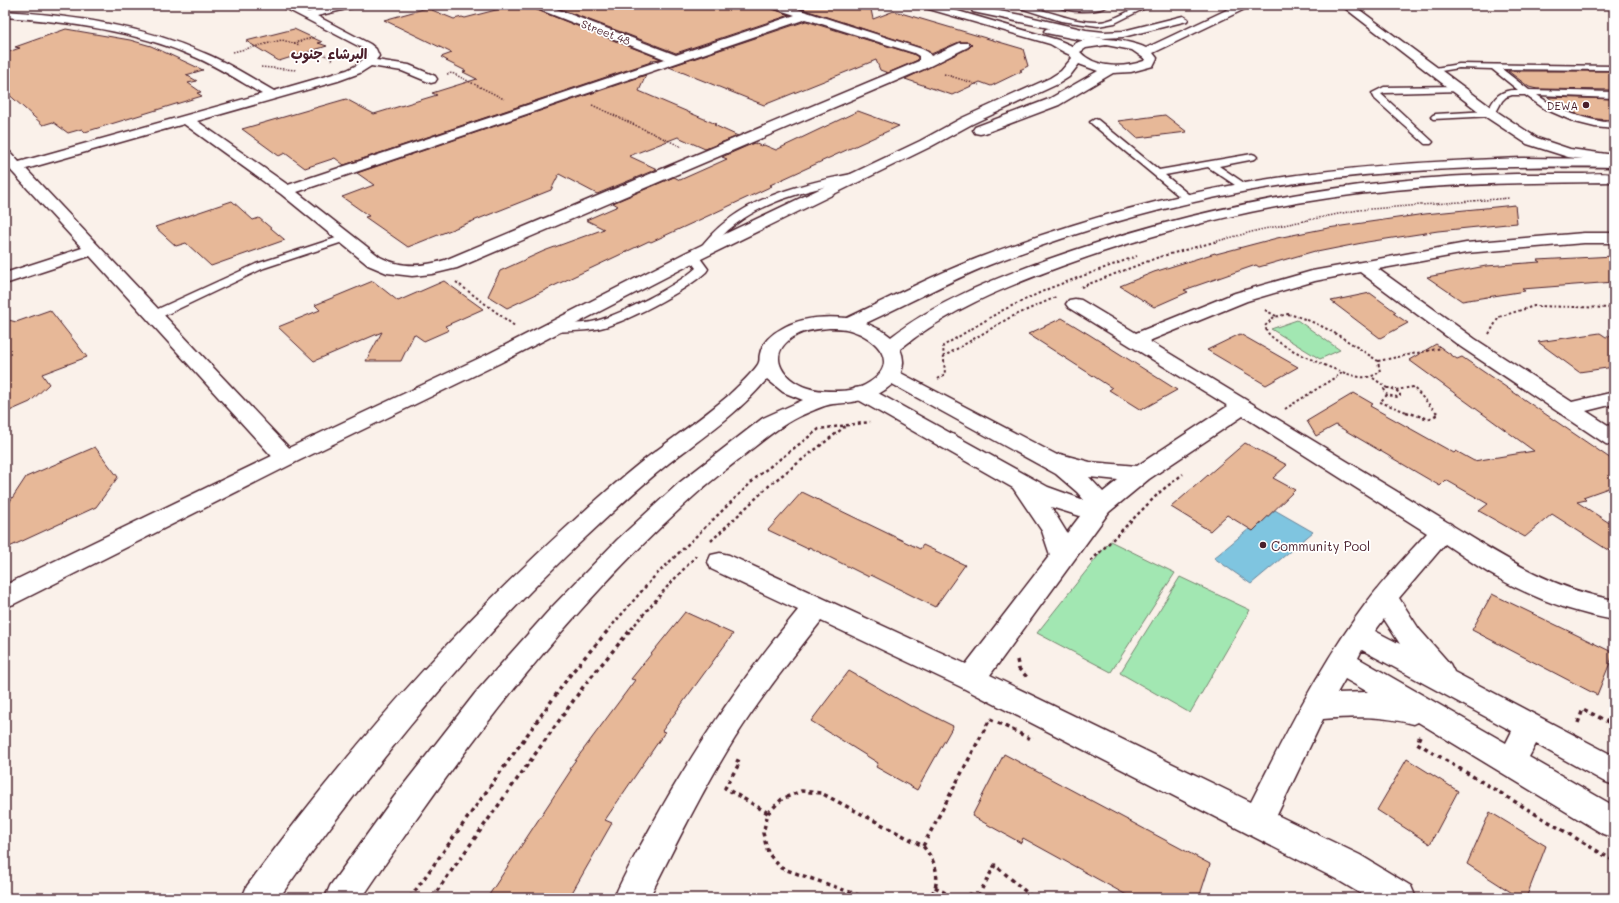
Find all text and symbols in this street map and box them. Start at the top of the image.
street label: Street 48 [579,16,633,48]
district label: البرشاء جنوب [291,44,368,64]
place label: DEWA [1547,98,1578,113]
marker: DEWA [1581,100,1591,110]
place label: Community Pool [1271,537,1370,554]
marker: Community Pool [1258,540,1268,550]

